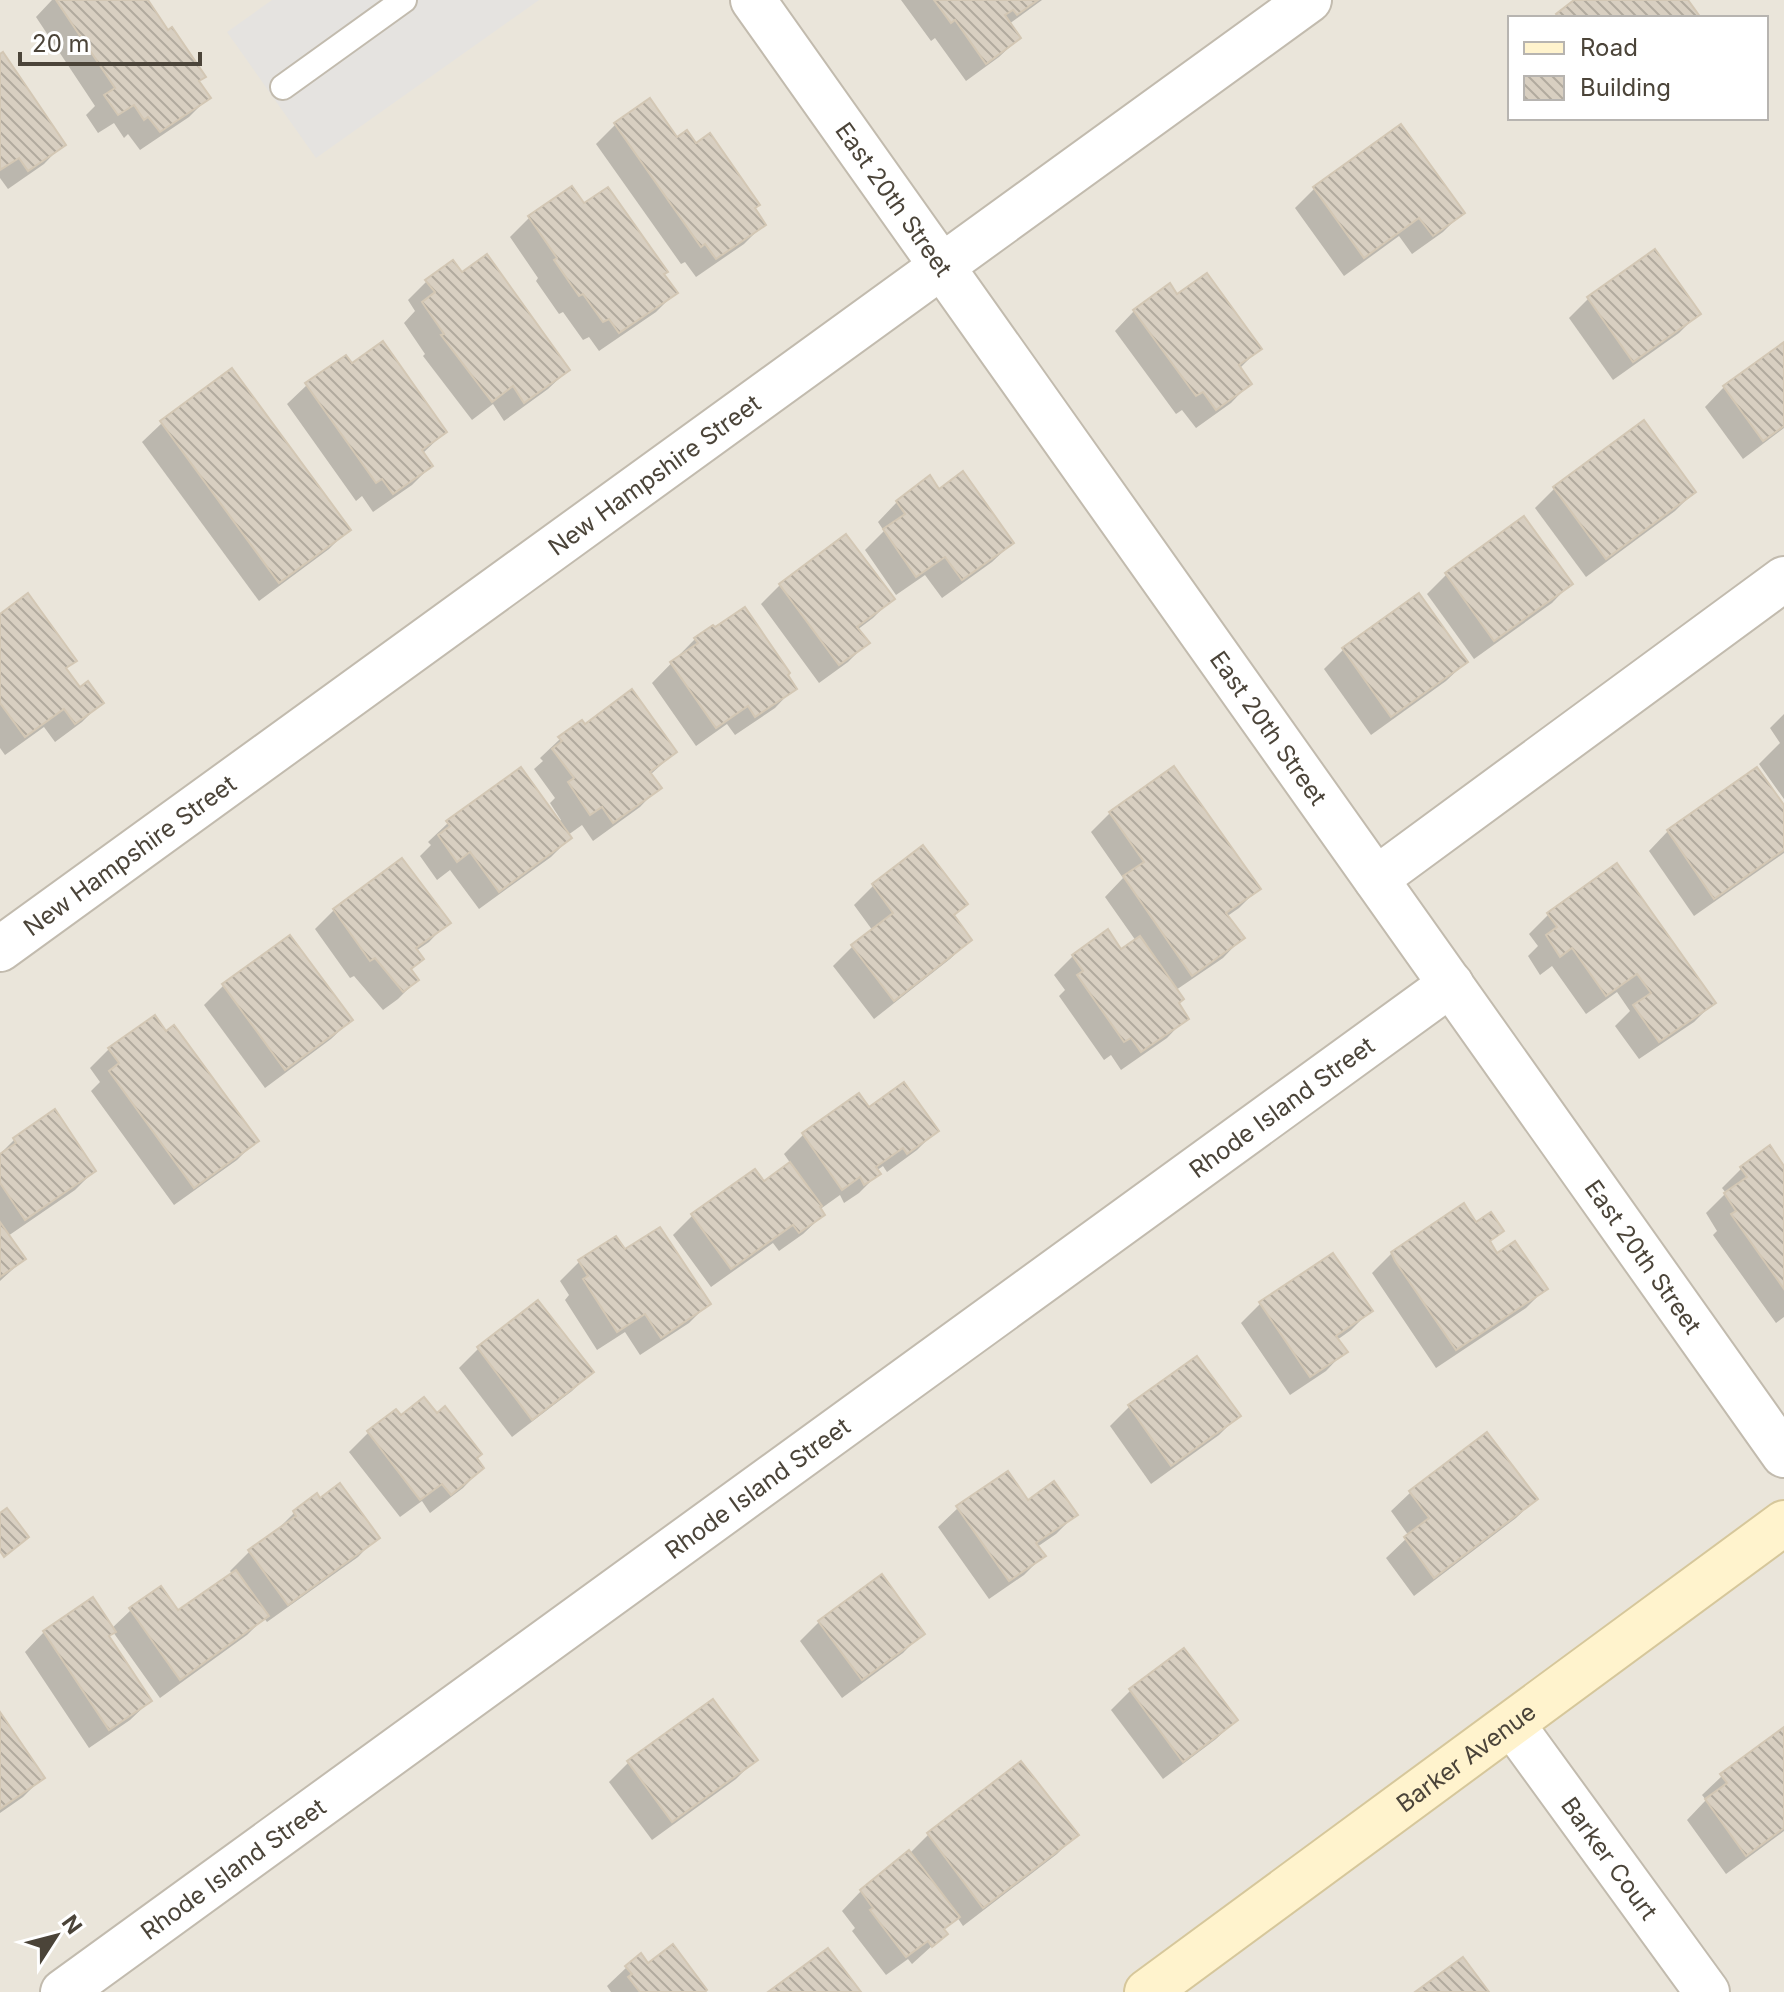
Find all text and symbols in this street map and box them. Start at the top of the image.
scale bar [20,16,200,66]
legend [1508,16,1768,120]
text: 20 m [32,29,90,58]
text: Road [1580,33,1638,62]
text: Building [1580,73,1671,102]
street label: East 20th Street [830,116,959,282]
street label: New Hampshire Street [542,388,766,561]
street label: East 20th Street [1204,645,1333,811]
street label: New Hampshire Street [18,768,241,942]
street label: Rhode Island Street [1184,1030,1380,1184]
street label: East 20th Street [1579,1174,1708,1339]
street label: Rhode Island Street [659,1411,855,1565]
street label: Barker Avenue [1391,1697,1541,1818]
street label: Barker Court [1555,1791,1664,1925]
street label: Rhode Island Street [135,1792,331,1945]
north arrow [16,1896,96,1976]
text: N [57,1910,88,1939]

